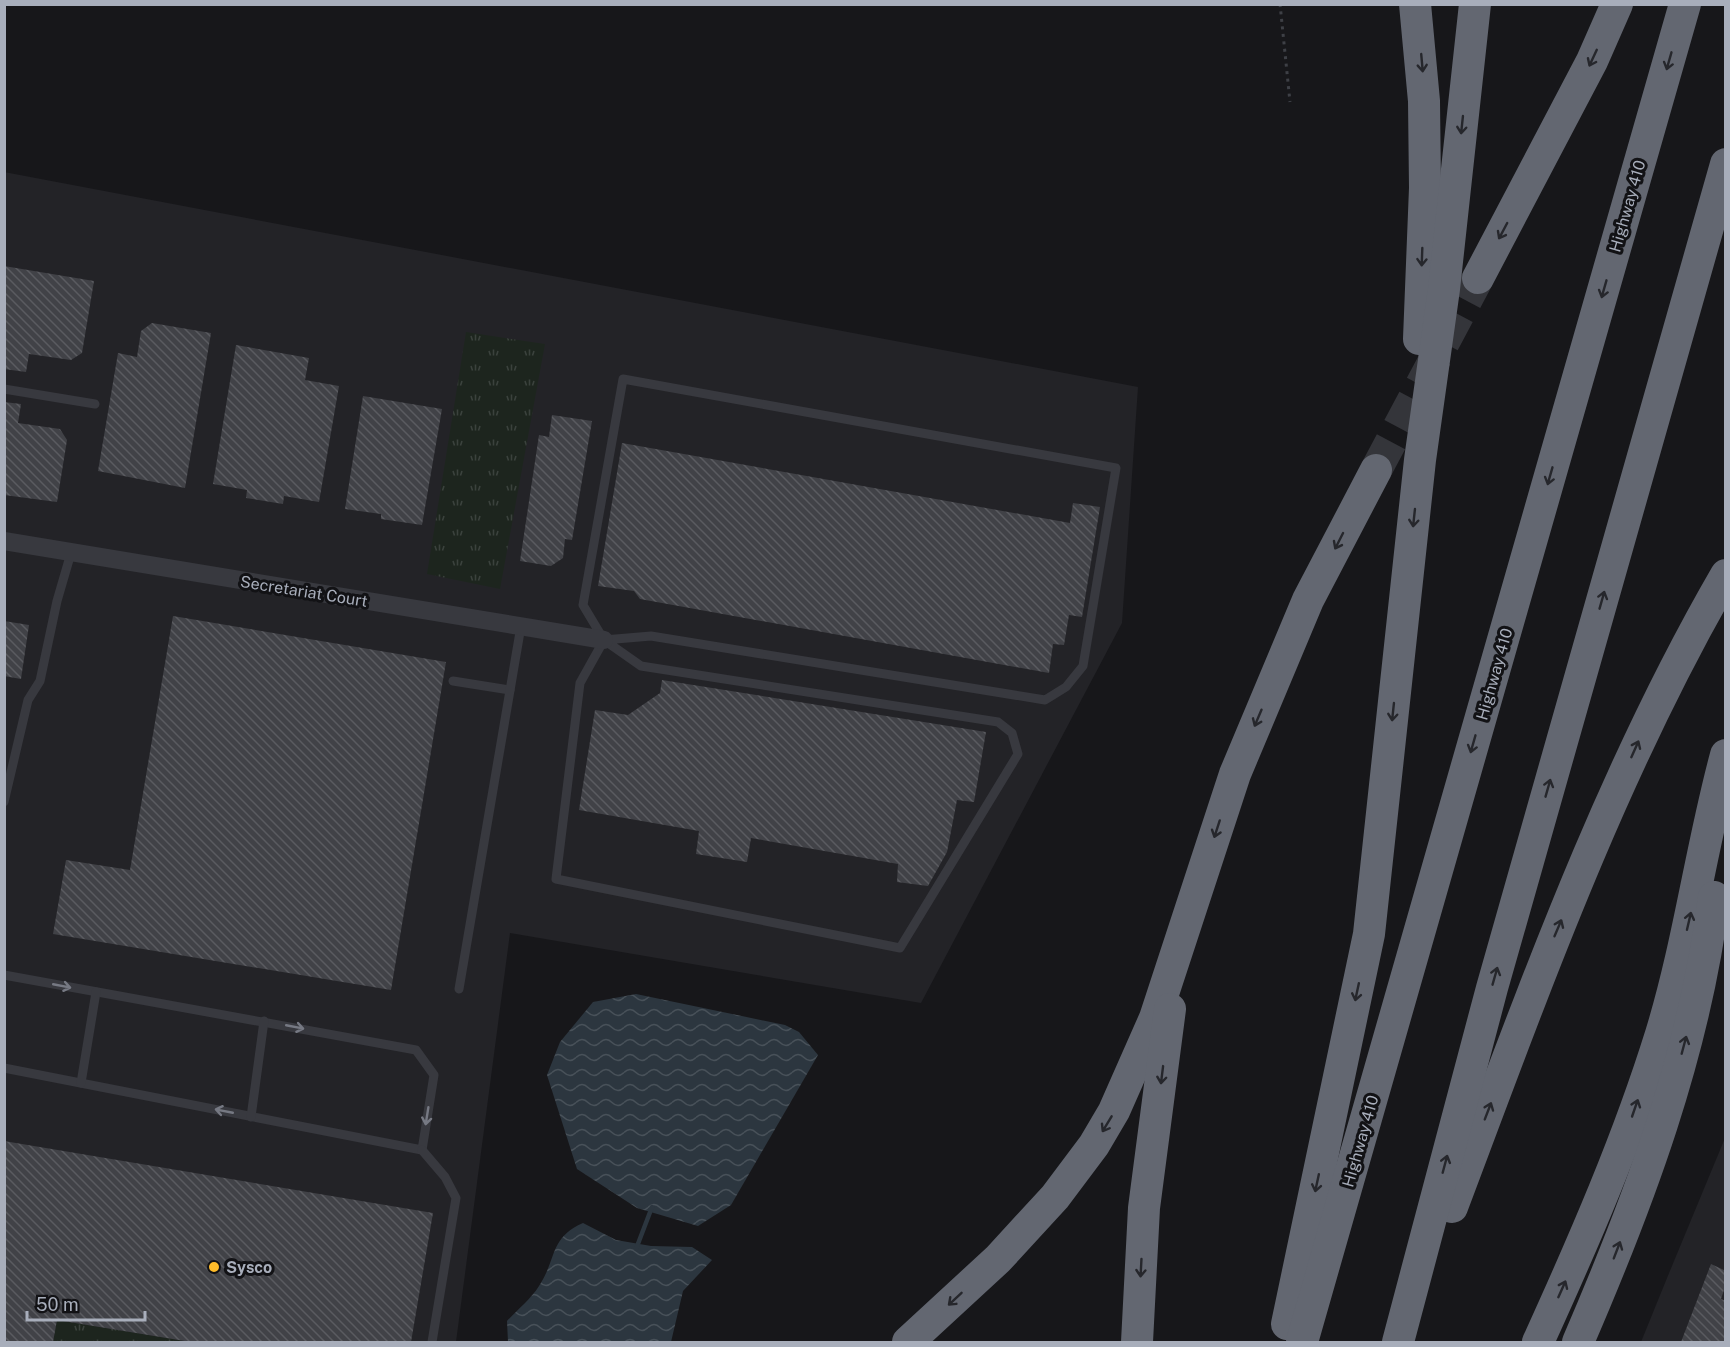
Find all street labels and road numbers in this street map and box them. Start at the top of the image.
street label: Highway 410 [1605,158,1650,254]
street label: Secretariat Court [239,572,369,611]
street label: Highway 410 [1472,626,1517,722]
street label: Highway 410 [1338,1093,1383,1189]

